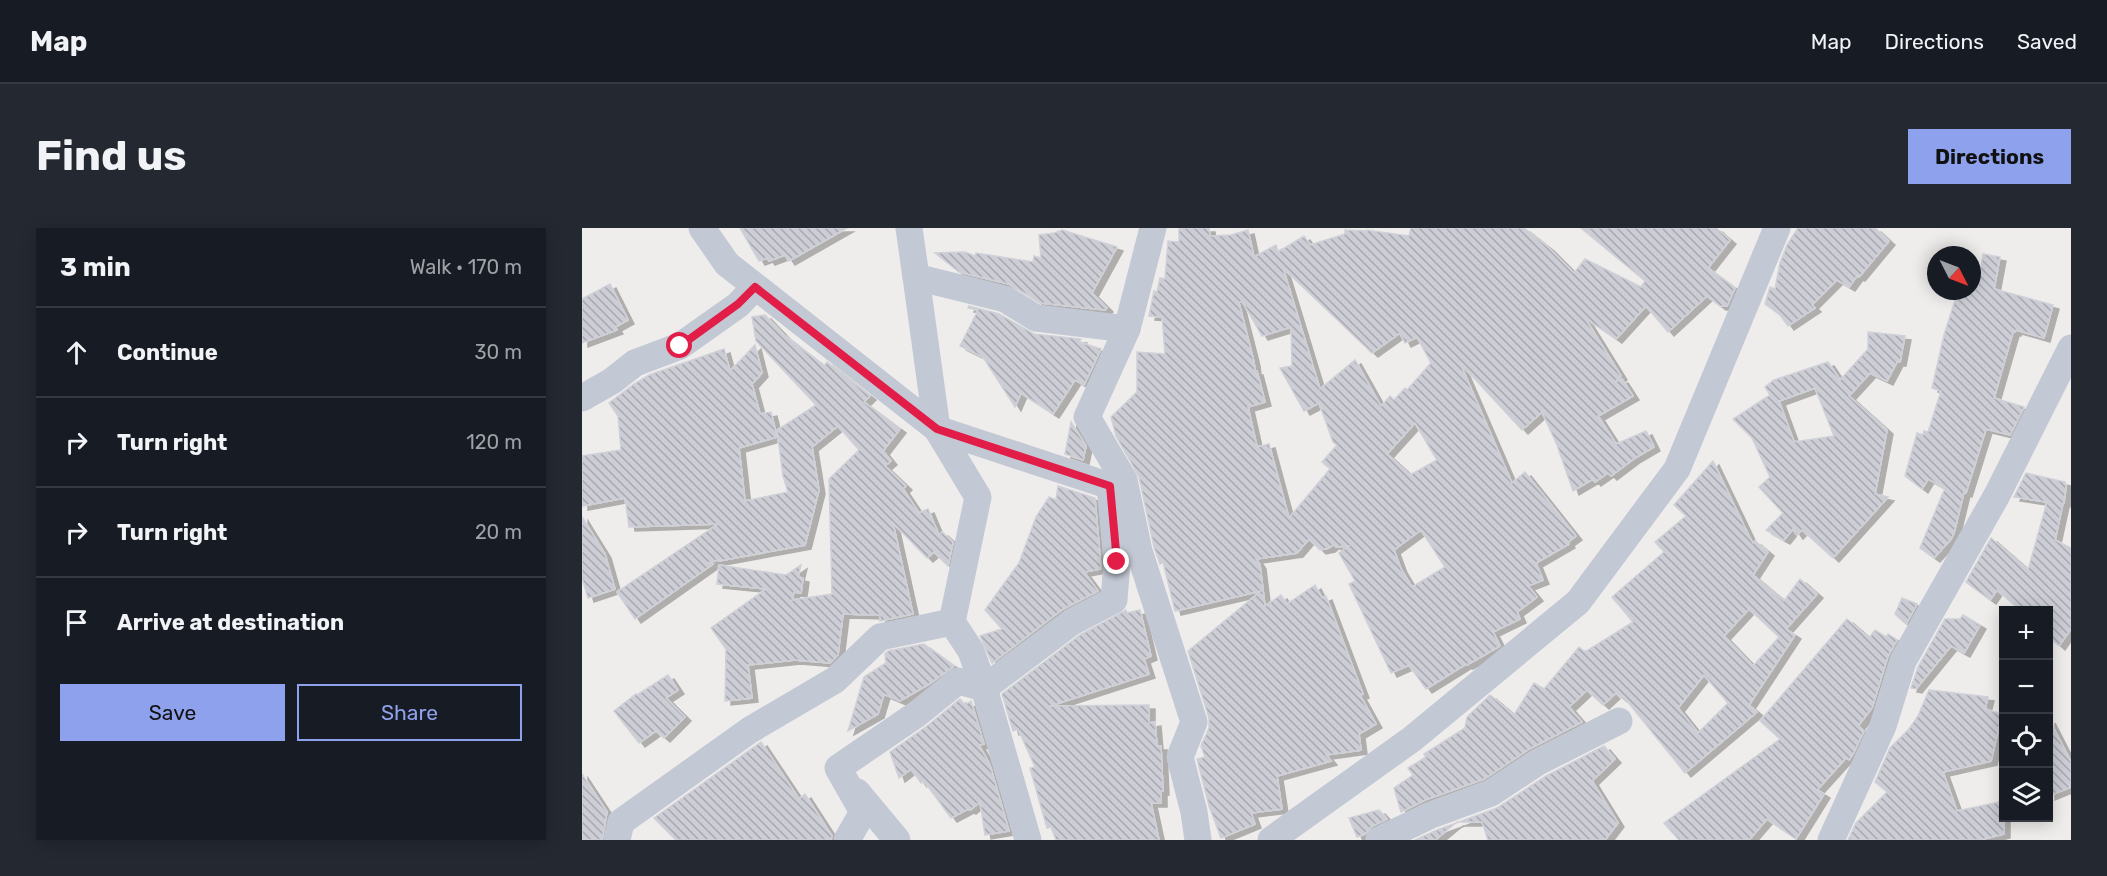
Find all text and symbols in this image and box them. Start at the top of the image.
text: Map [30,25,87,58]
text: Map [1811,29,1852,54]
text: Directions [1885,29,1984,54]
text: Saved [2017,29,2077,54]
button: Directions [1908,129,2071,184]
text: Find us [36,131,187,181]
north arrow [1927,246,1981,300]
text: 3 min [60,252,131,283]
text: Walk · 170 m [410,255,522,279]
route start [666,332,692,358]
icon: ahead [60,336,93,369]
text: Continue [117,339,218,366]
text: 30 m [475,340,522,364]
icon: right [60,426,93,459]
text: Turn right [117,429,227,456]
text: 120 m [466,430,522,454]
icon: right [60,516,93,549]
text: Turn right [117,519,227,546]
text: 20 m [475,520,522,544]
route end [1103,548,1129,574]
icon: arrive [60,606,93,639]
map controls [1999,606,2053,822]
button: + [1999,606,2053,660]
text: Arrive at destination [117,609,344,636]
button: − [1999,660,2053,714]
button: Save [60,684,285,741]
button: Share [297,684,522,741]
button: locate [1999,714,2053,768]
button: layers [1999,768,2053,822]

